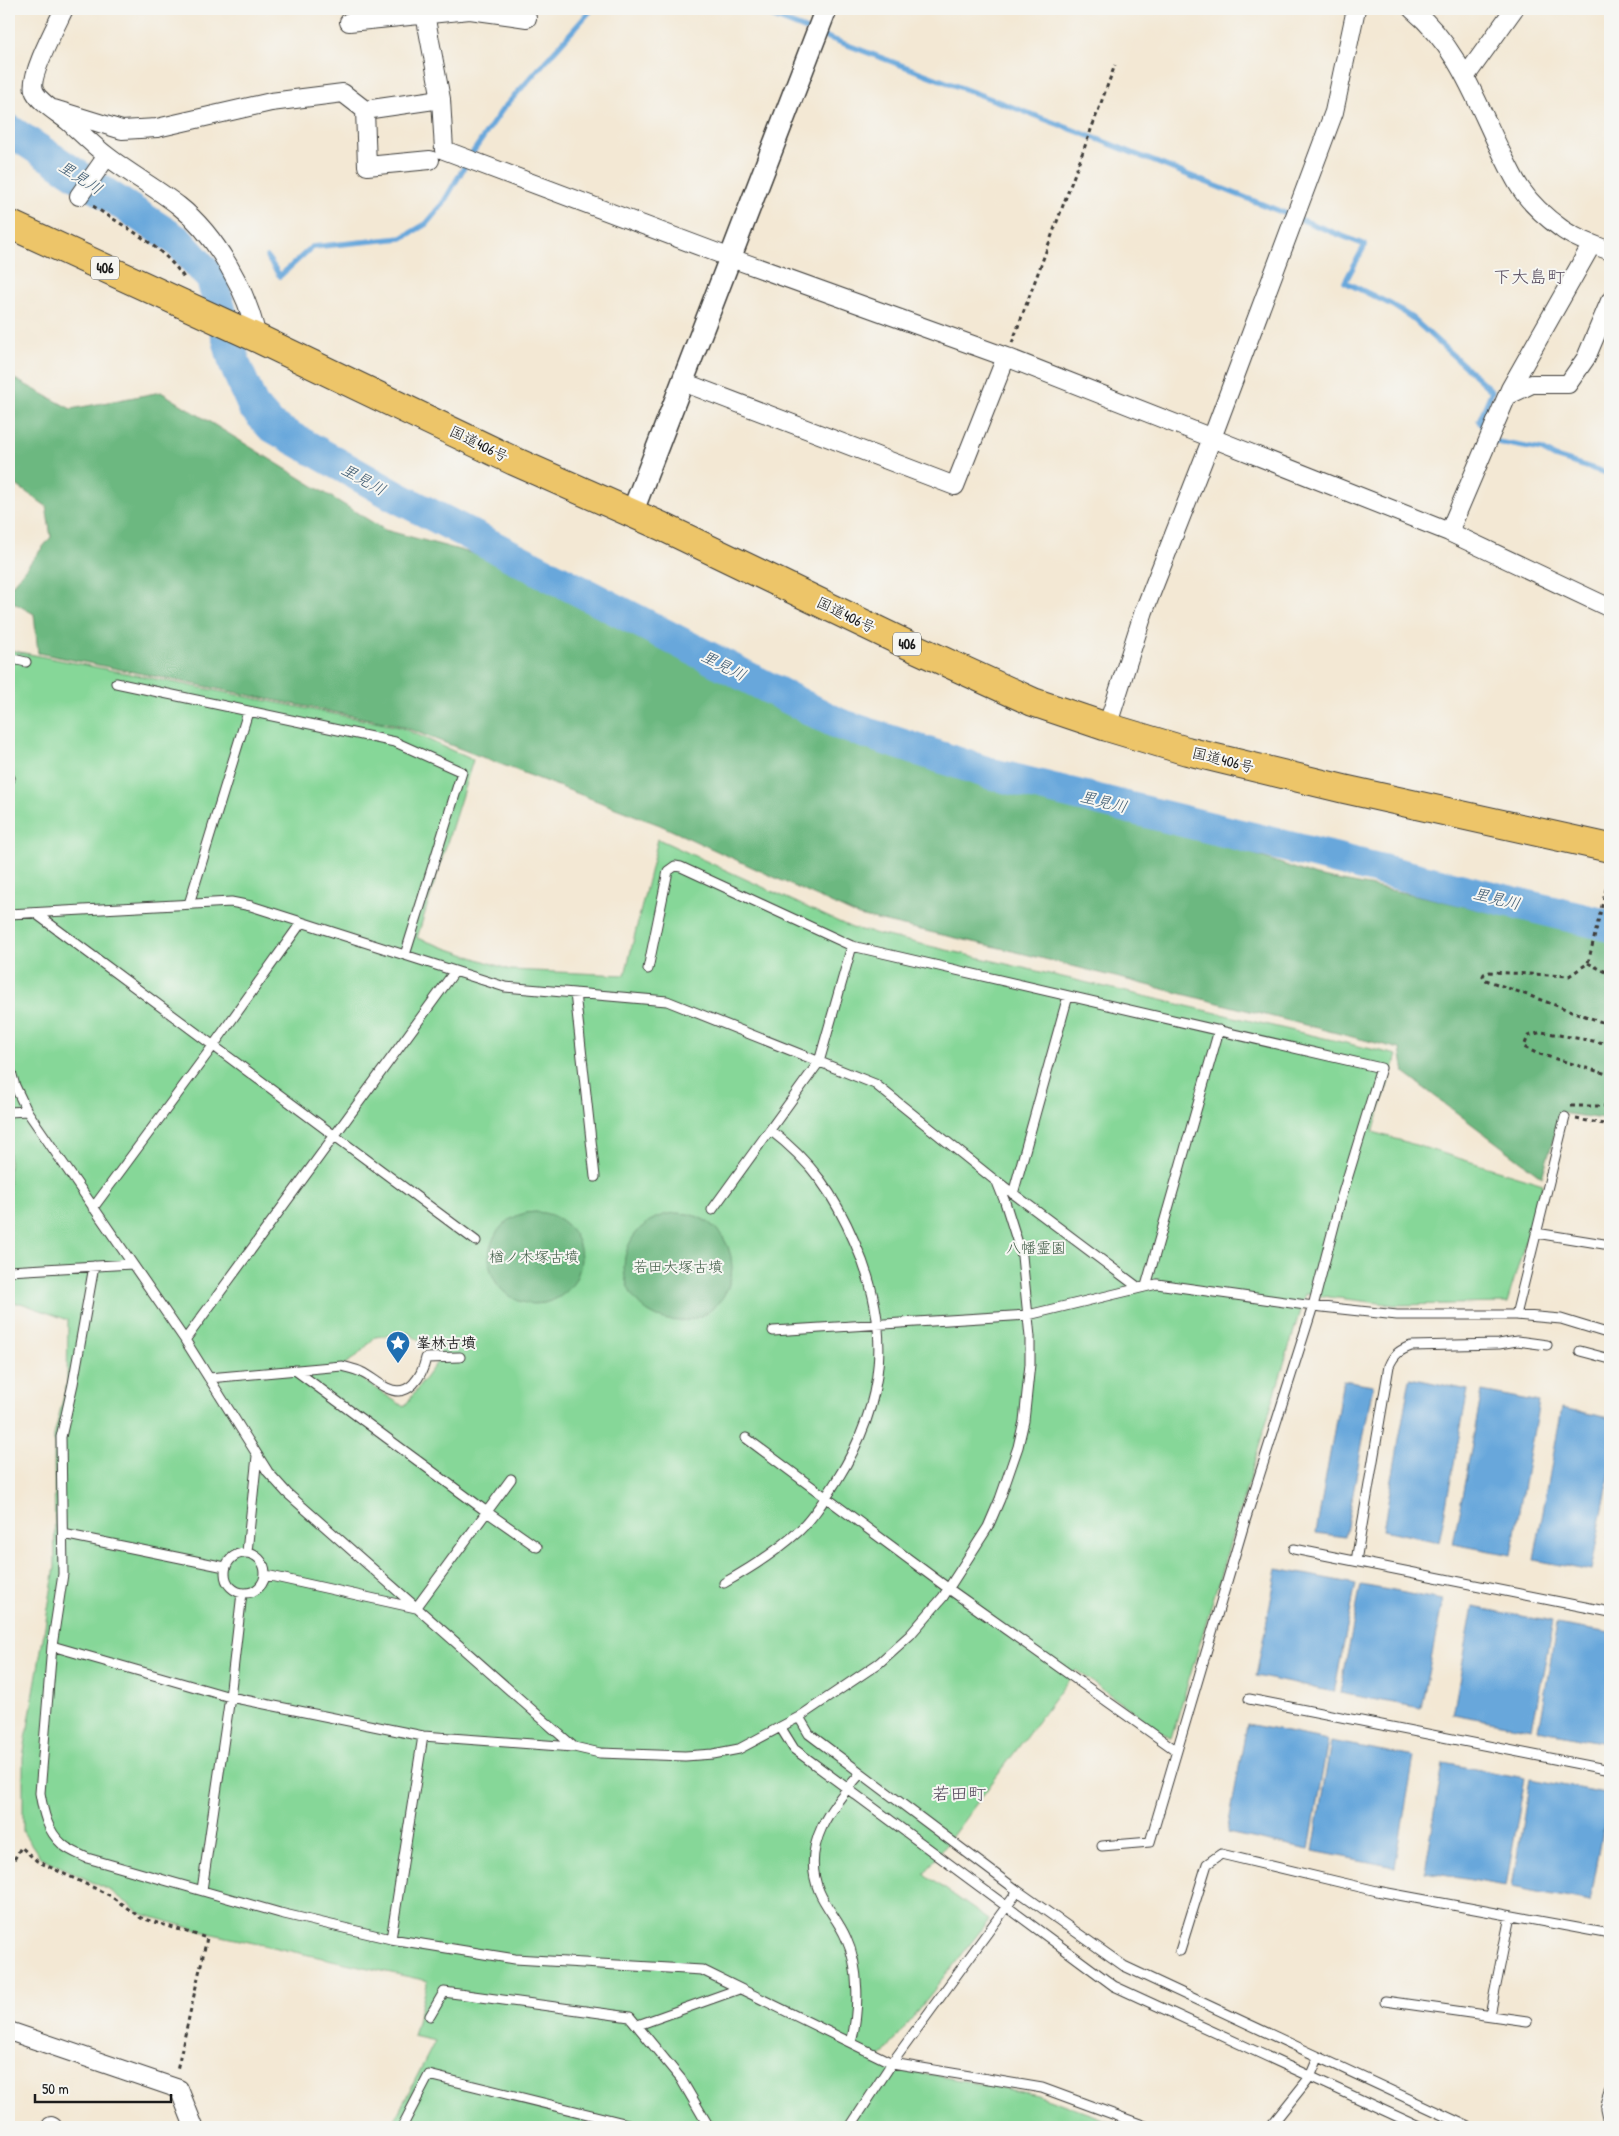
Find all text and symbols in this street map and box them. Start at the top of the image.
water label: 里見川 [55,155,107,199]
road number: 406 [91,256,119,280]
district label: 下大島町 [1493,264,1565,289]
street label: 国道406号 [446,420,512,467]
water label: 里見川 [338,458,390,500]
street label: 国道406号 [813,591,879,638]
road number: 406 [893,633,921,656]
water label: 里見川 [698,644,750,686]
street label: 国道406号 [1190,742,1256,777]
water label: 里見川 [1078,785,1130,817]
water label: 里見川 [1471,882,1523,914]
park label: 八幡霊園 [1006,1237,1066,1258]
park label: 楢ノ木塚古墳 [489,1246,579,1267]
park label: 若田大塚古墳 [633,1256,723,1277]
place icon: 峯林古墳 [385,1330,411,1364]
place label: 峯林古墳 [416,1332,476,1353]
district label: 若田町 [932,1781,986,1806]
scale bar [35,2071,171,2103]
text: 50 m [42,2078,69,2099]

